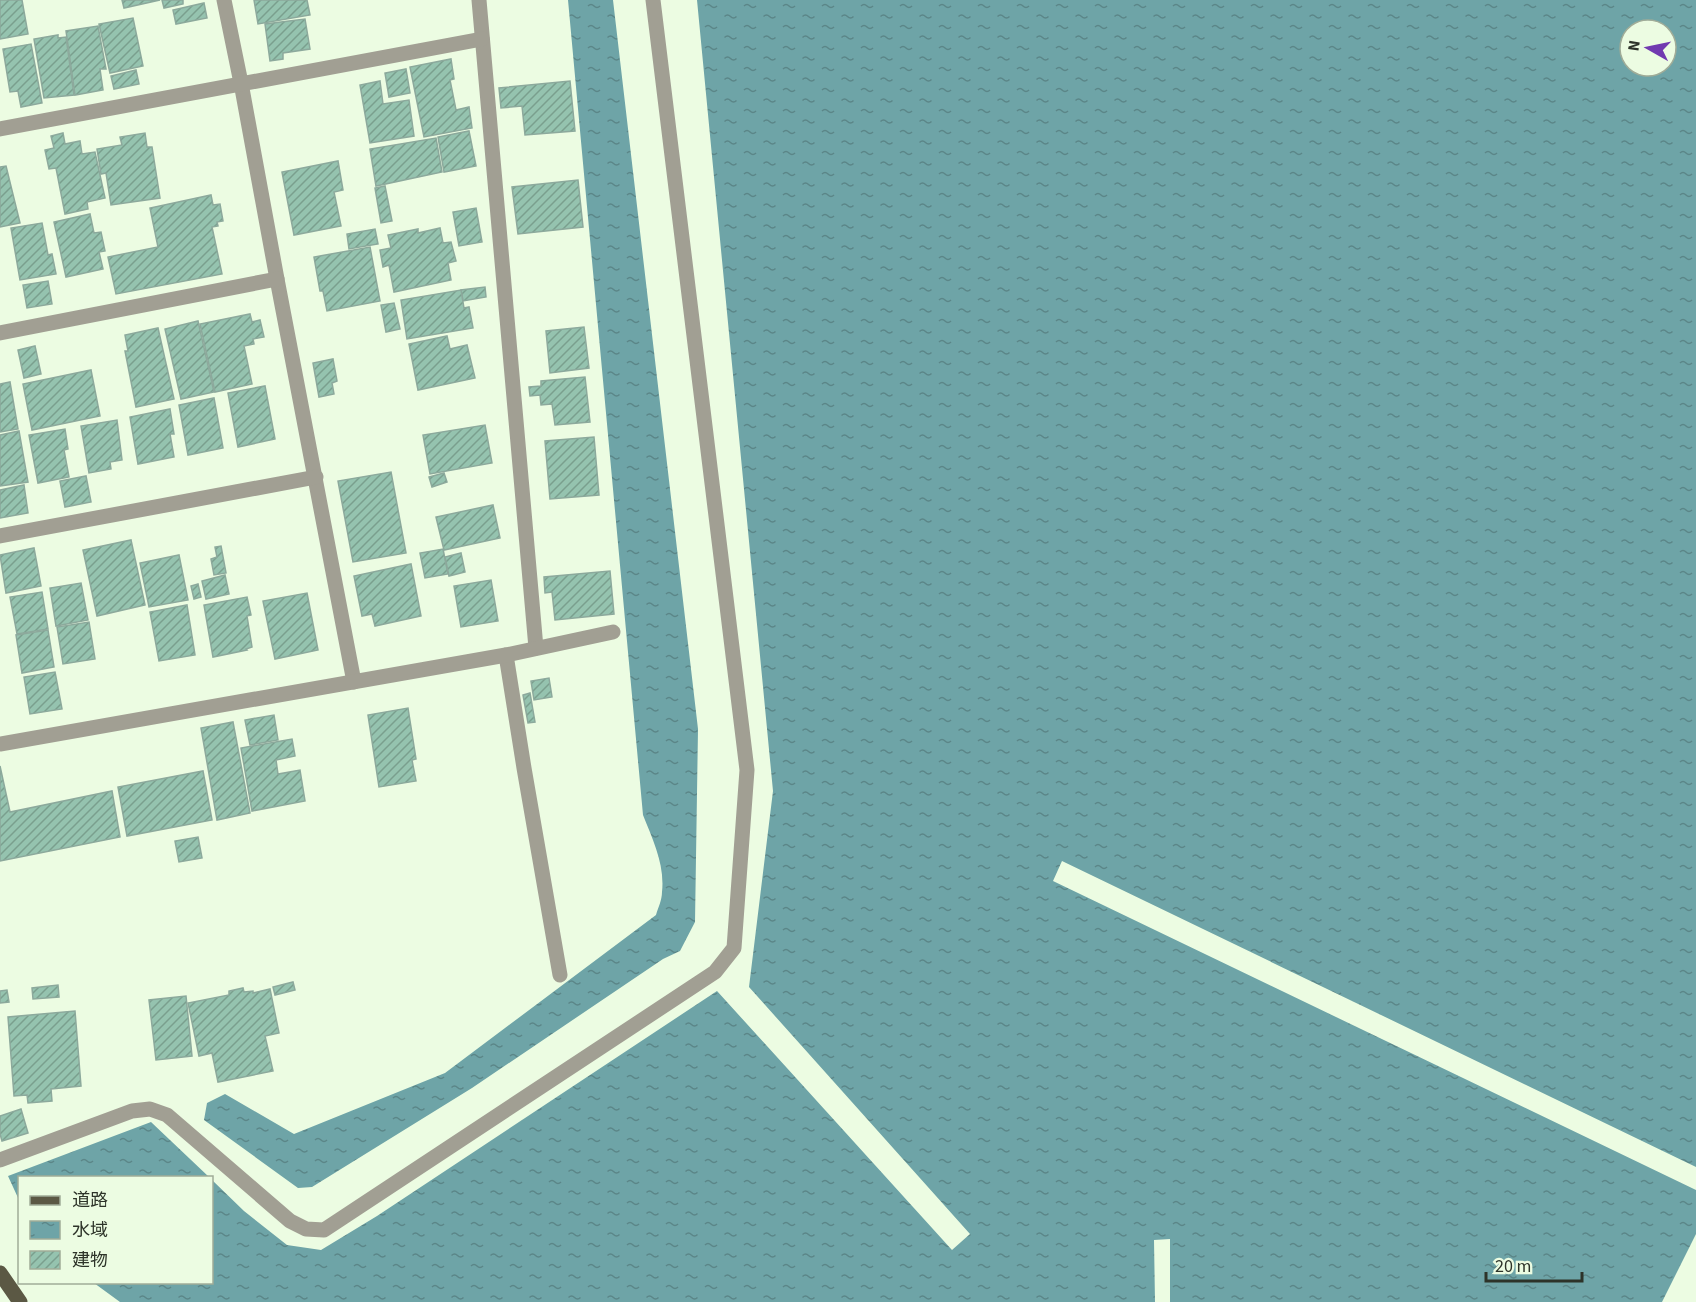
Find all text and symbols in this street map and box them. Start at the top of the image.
north arrow [1618,18,1678,78]
text: N [1622,39,1646,53]
legend [18,1176,213,1284]
text: 道路 [72,1188,108,1213]
text: 水域 [72,1218,108,1243]
scale bar [1486,1245,1582,1283]
text: 建物 [72,1248,108,1273]
text: 20 m [1495,1254,1531,1279]

